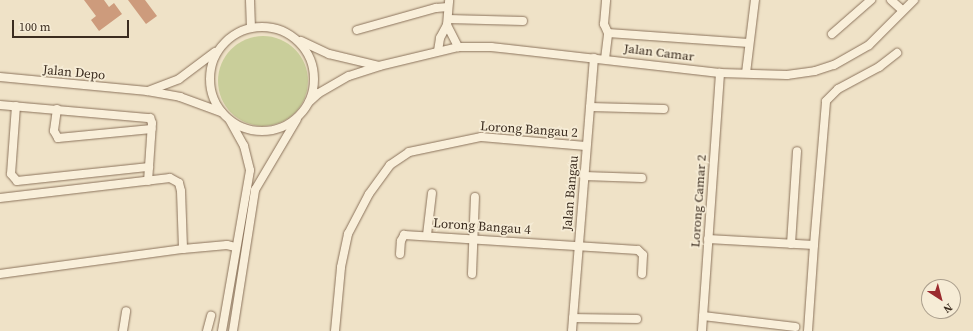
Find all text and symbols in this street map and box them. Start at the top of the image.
scale bar [14,12,131,38]
text: 100 m [19,19,51,35]
street label: Jalan Camar [623,41,695,65]
street label: Jalan Depo [42,62,106,84]
street label: Lorong Bangau 2 [480,119,578,141]
street label: Lorong Camar 2 [688,154,710,248]
street label: Jalan Bangau [560,155,582,231]
street label: Lorong Bangau 4 [433,216,531,238]
north arrow [921,279,961,319]
text: N [940,300,955,317]

